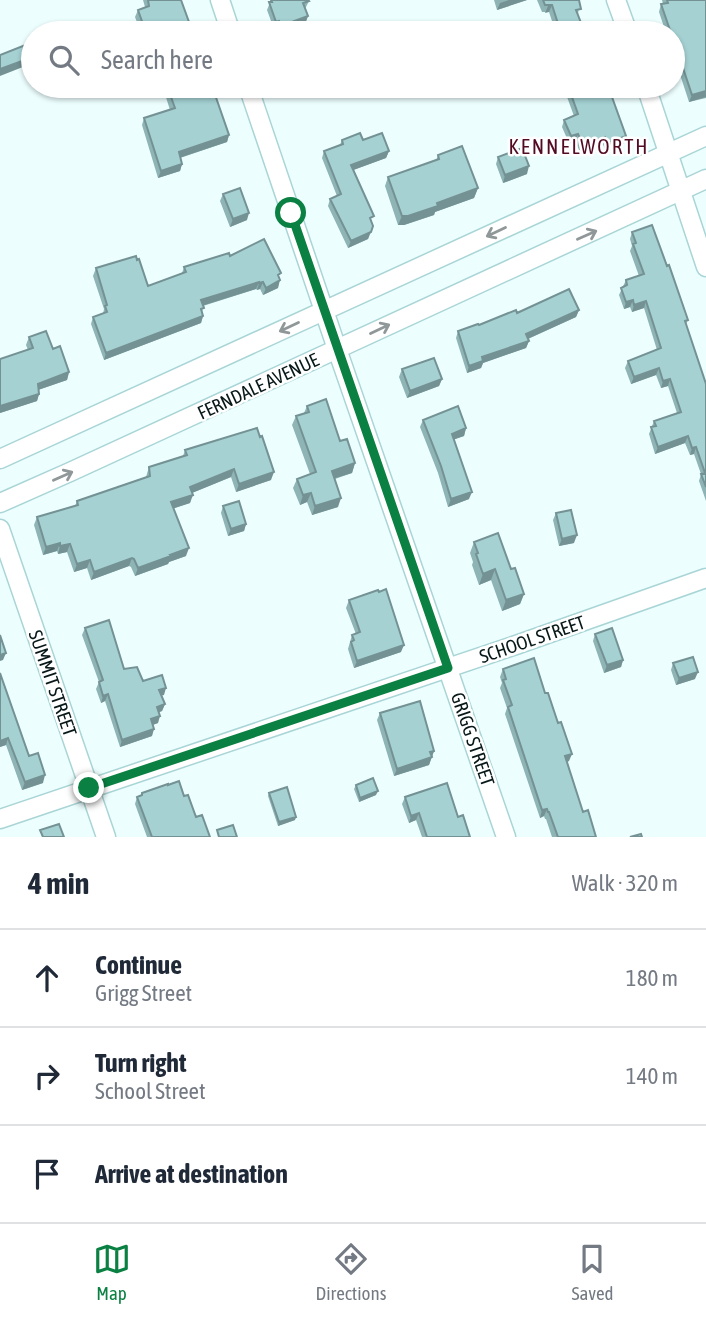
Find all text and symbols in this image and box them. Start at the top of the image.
search box [21,21,685,98]
icon: search [45,41,83,79]
text: Search here [101,45,213,75]
district label: KENNELWORTH [508,134,650,158]
route start [275,197,306,228]
one-way arrow [486,226,507,239]
one-way arrow [576,228,598,241]
one-way arrow [279,321,300,334]
one-way arrow [369,322,391,335]
street label: FERNDALE AVENUE [194,348,322,424]
one-way arrow [51,468,73,481]
street label: SCHOOL STREET [476,610,588,667]
street label: SUMMIT STREET [25,627,82,740]
street label: GRIGG STREET [447,689,499,789]
route end [73,772,104,803]
text: 4 min [28,866,89,900]
text: Walk · 320 m [572,870,678,896]
text: Continue [95,950,182,980]
icon: ahead [28,959,66,997]
text: 180 m [626,965,678,991]
text: Grigg Street [95,980,192,1006]
text: Turn right [95,1048,186,1078]
icon: right [28,1057,66,1095]
text: 140 m [626,1063,678,1089]
text: School Street [95,1078,206,1104]
icon: arrive [28,1155,66,1193]
text: Arrive at destination [95,1159,288,1189]
tab: Map [93,1240,131,1304]
tab: Directions [316,1240,386,1304]
tab: Saved [571,1240,613,1304]

